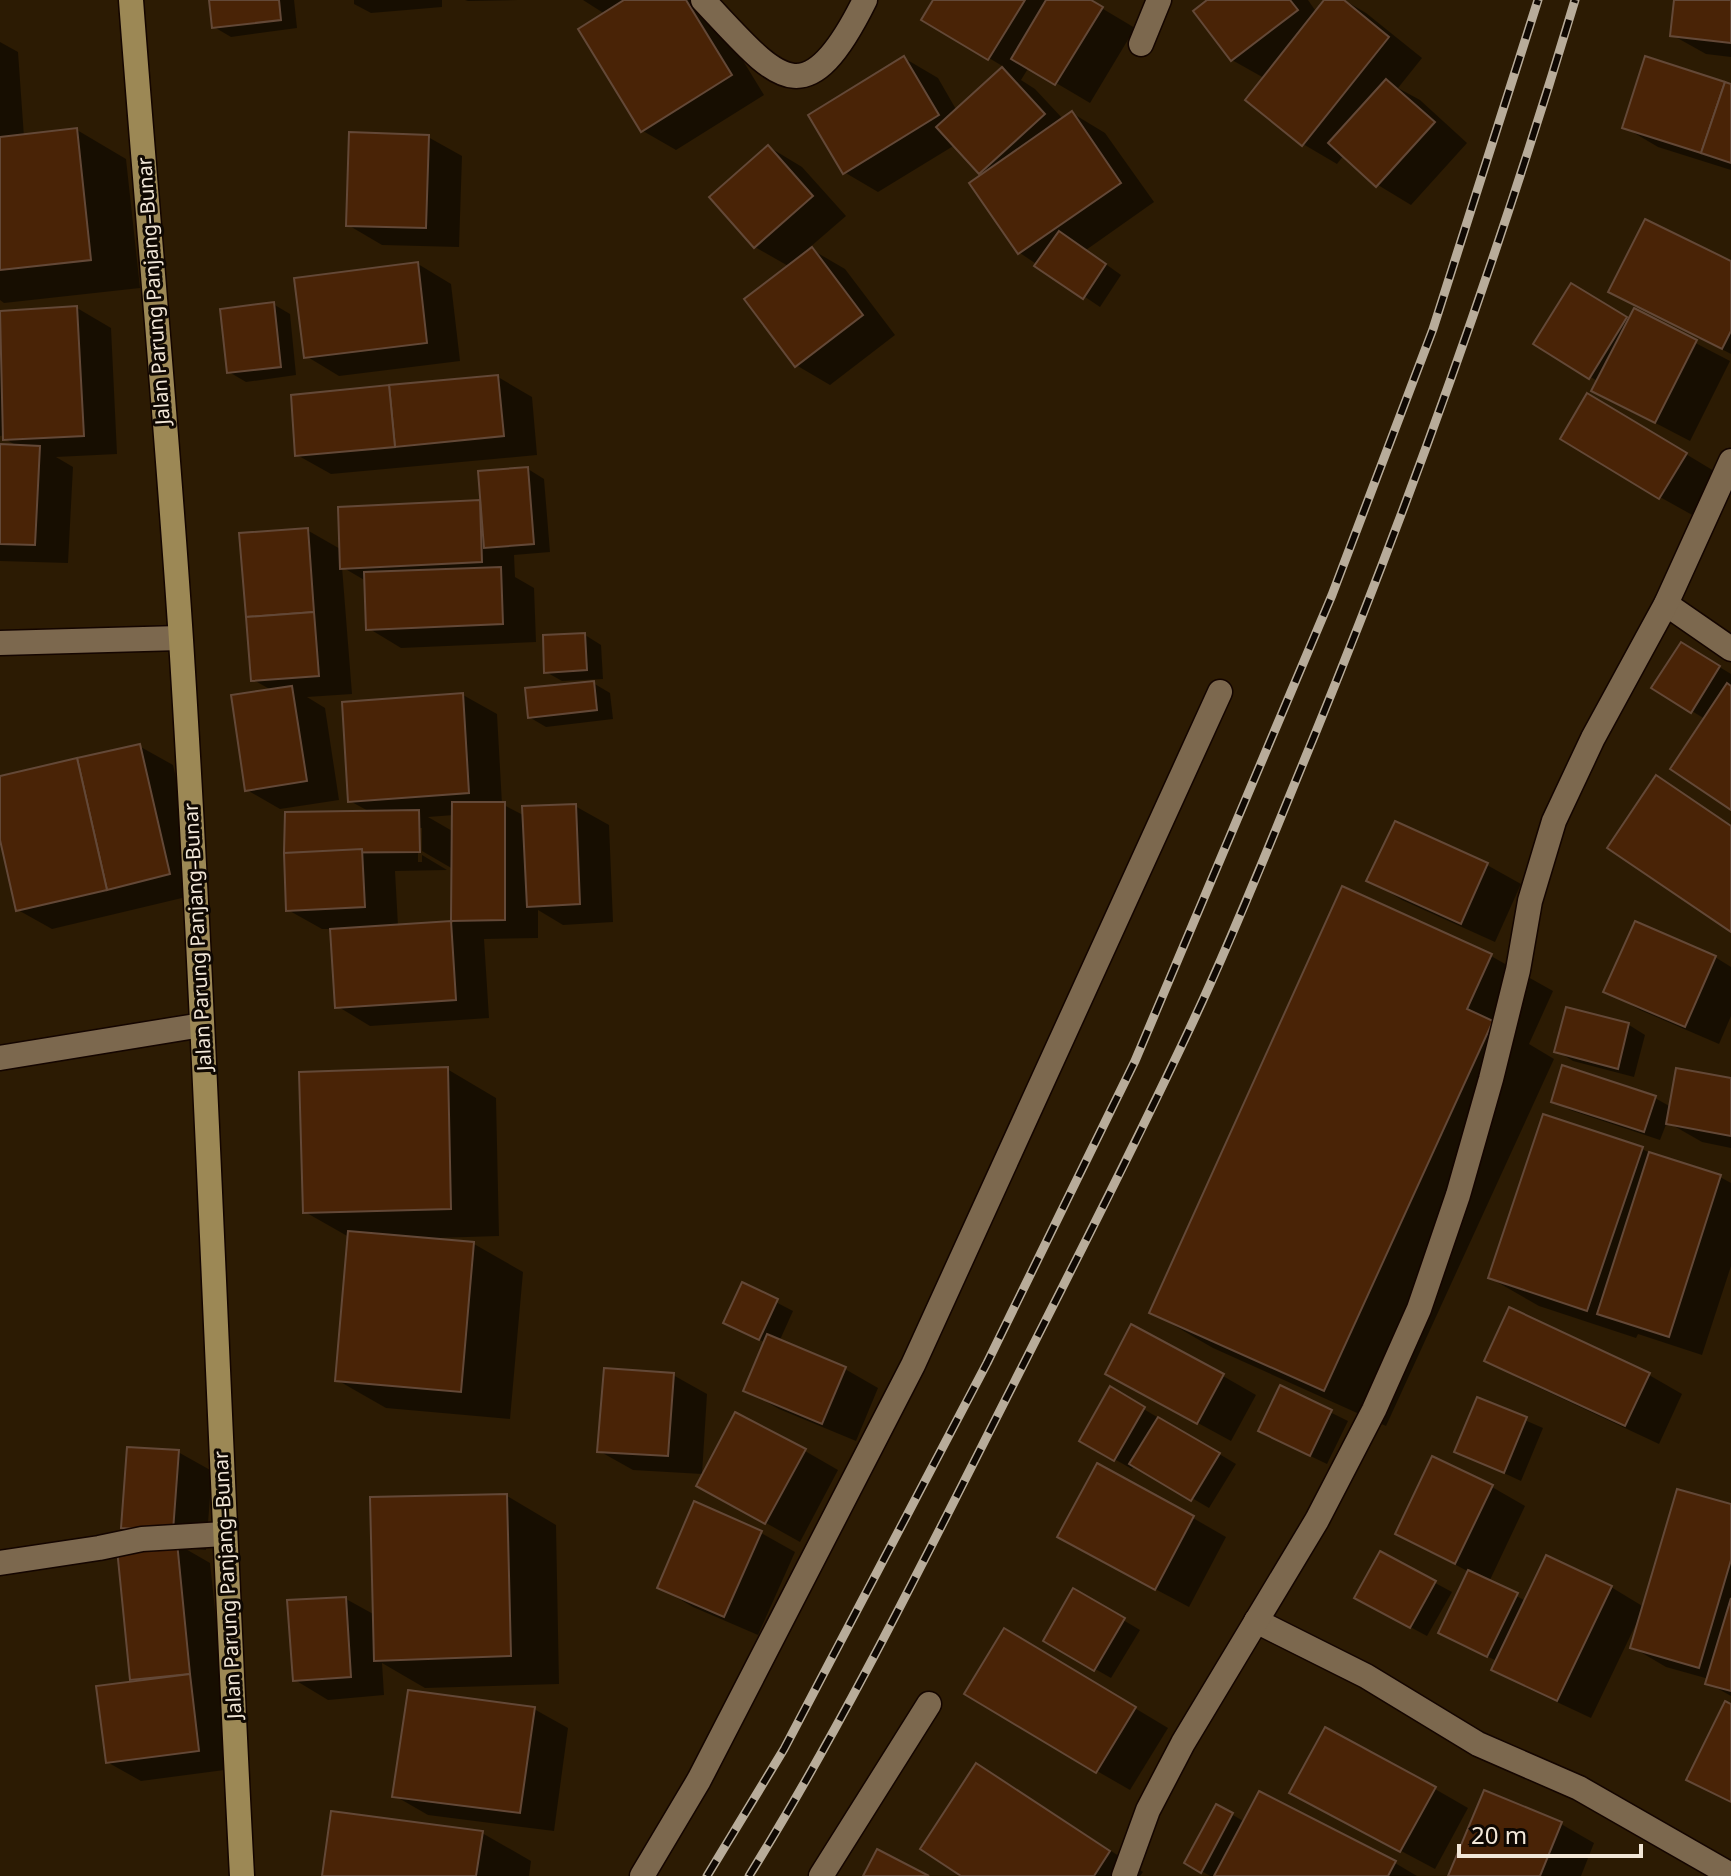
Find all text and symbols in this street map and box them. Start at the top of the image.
street label: Jalan Parung Panjang–Bunar [130,156,176,428]
street label: Jalan Parung Panjang–Bunar [176,802,218,1074]
street label: Jalan Parung Panjang–Bunar [206,1450,248,1722]
scale bar [1459,1808,1641,1858]
text: 20 m [1471,1818,1527,1851]

